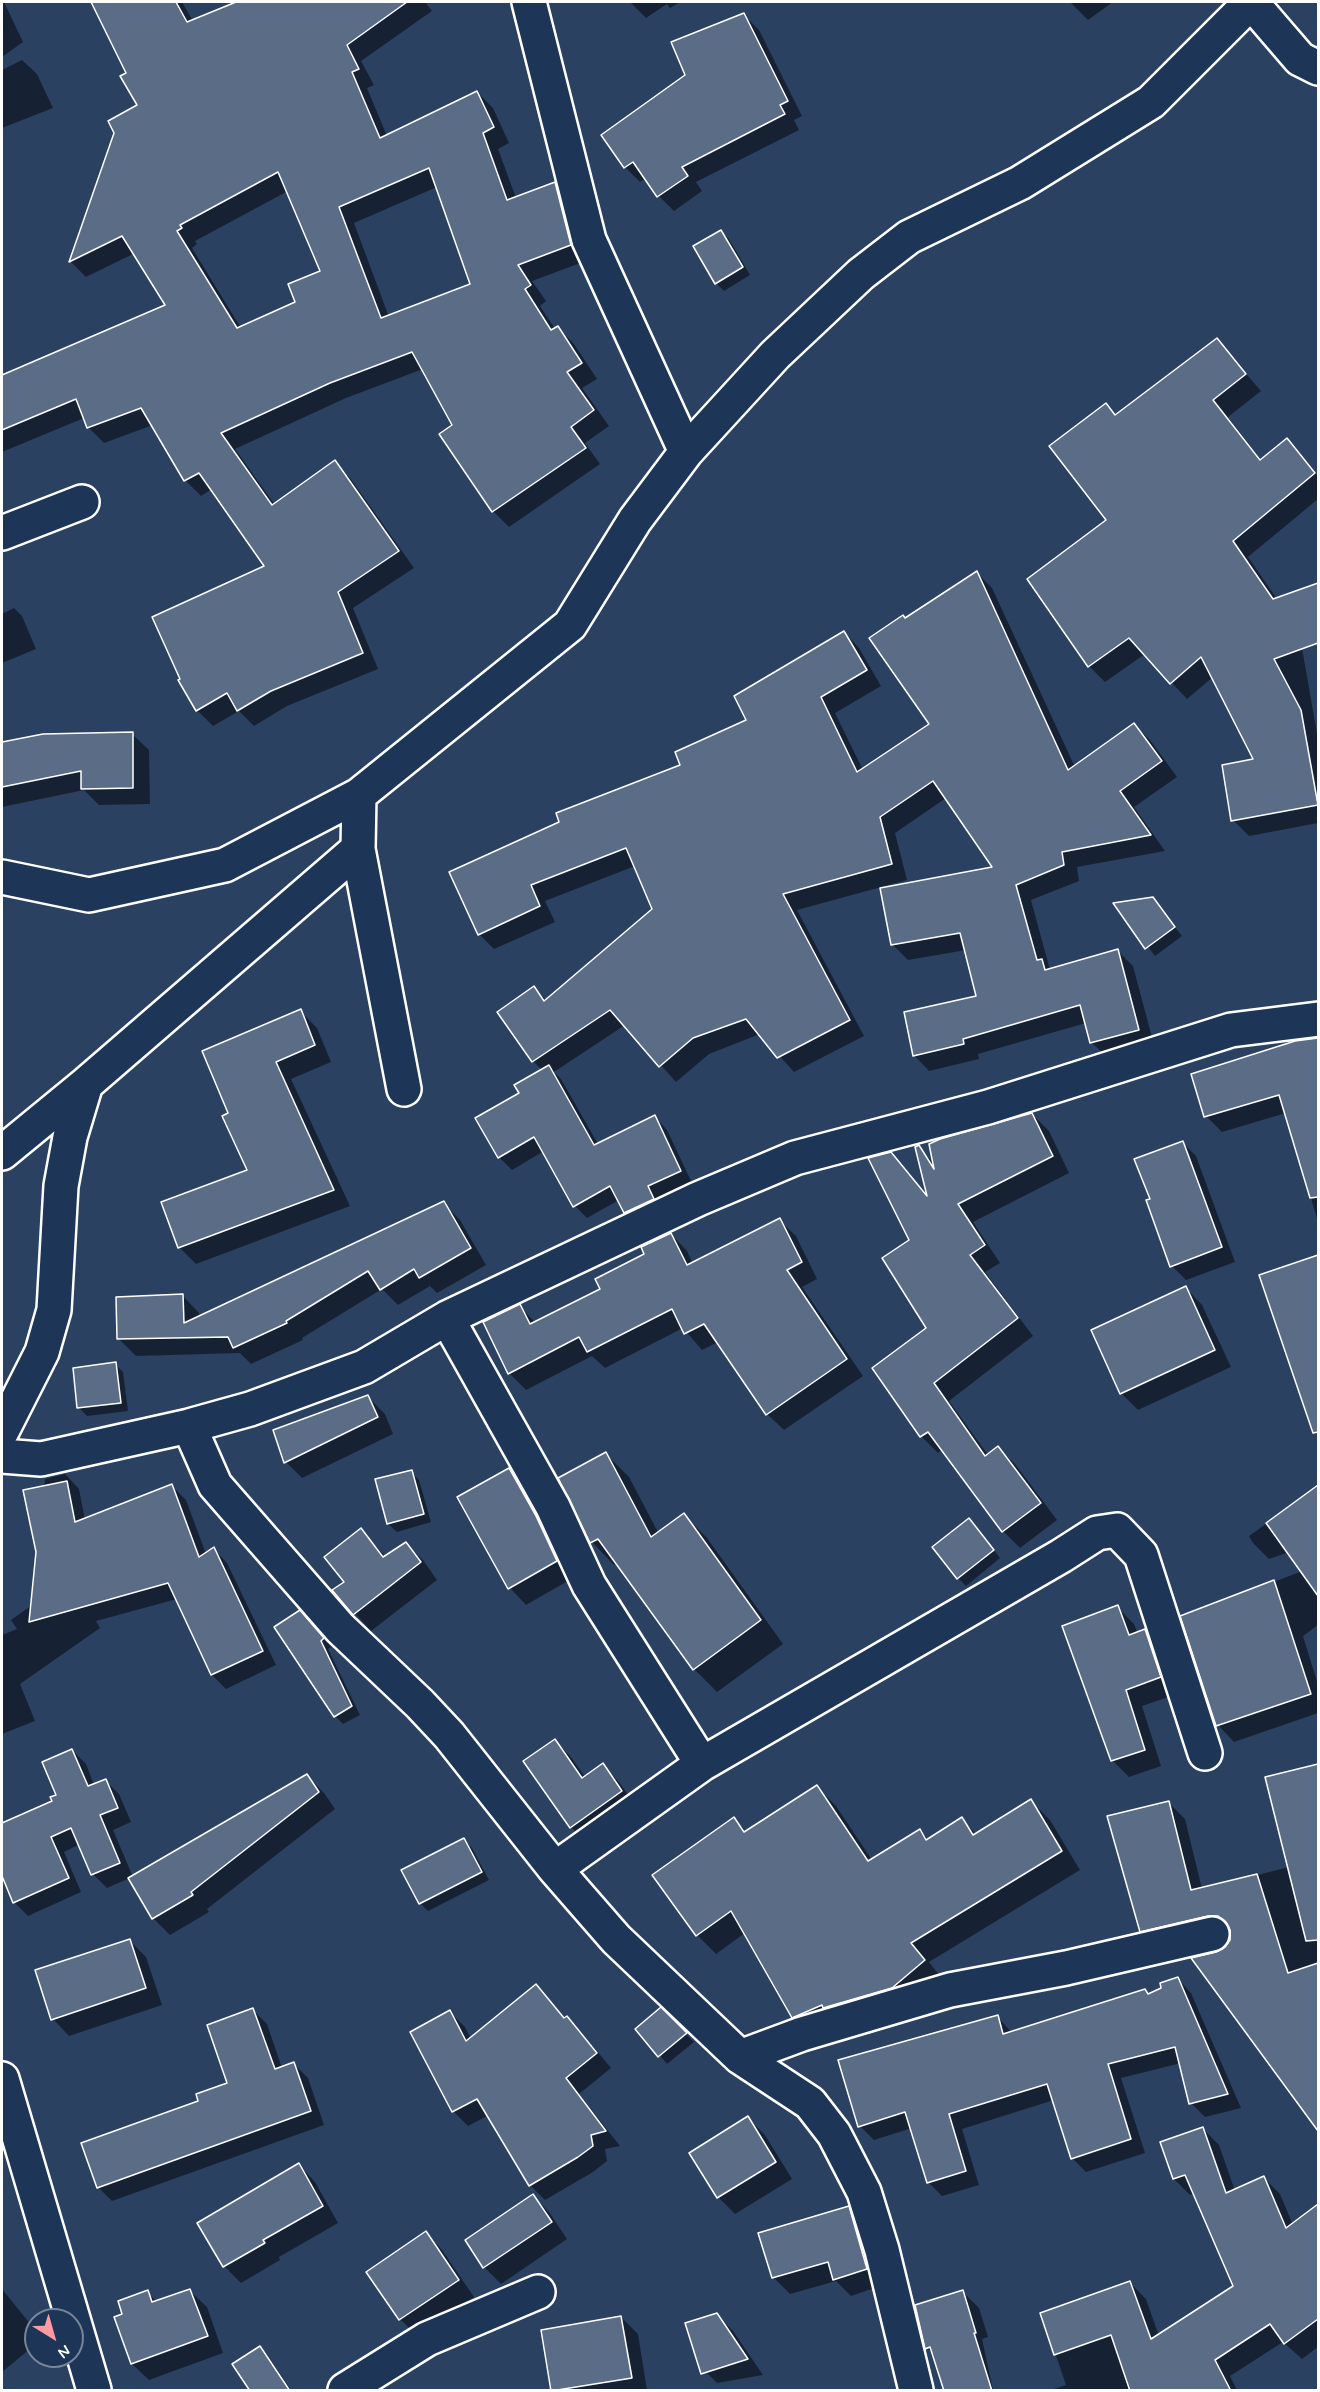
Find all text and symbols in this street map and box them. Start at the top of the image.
north arrow [24,2308,84,2368]
text: N [53,2340,75,2363]

